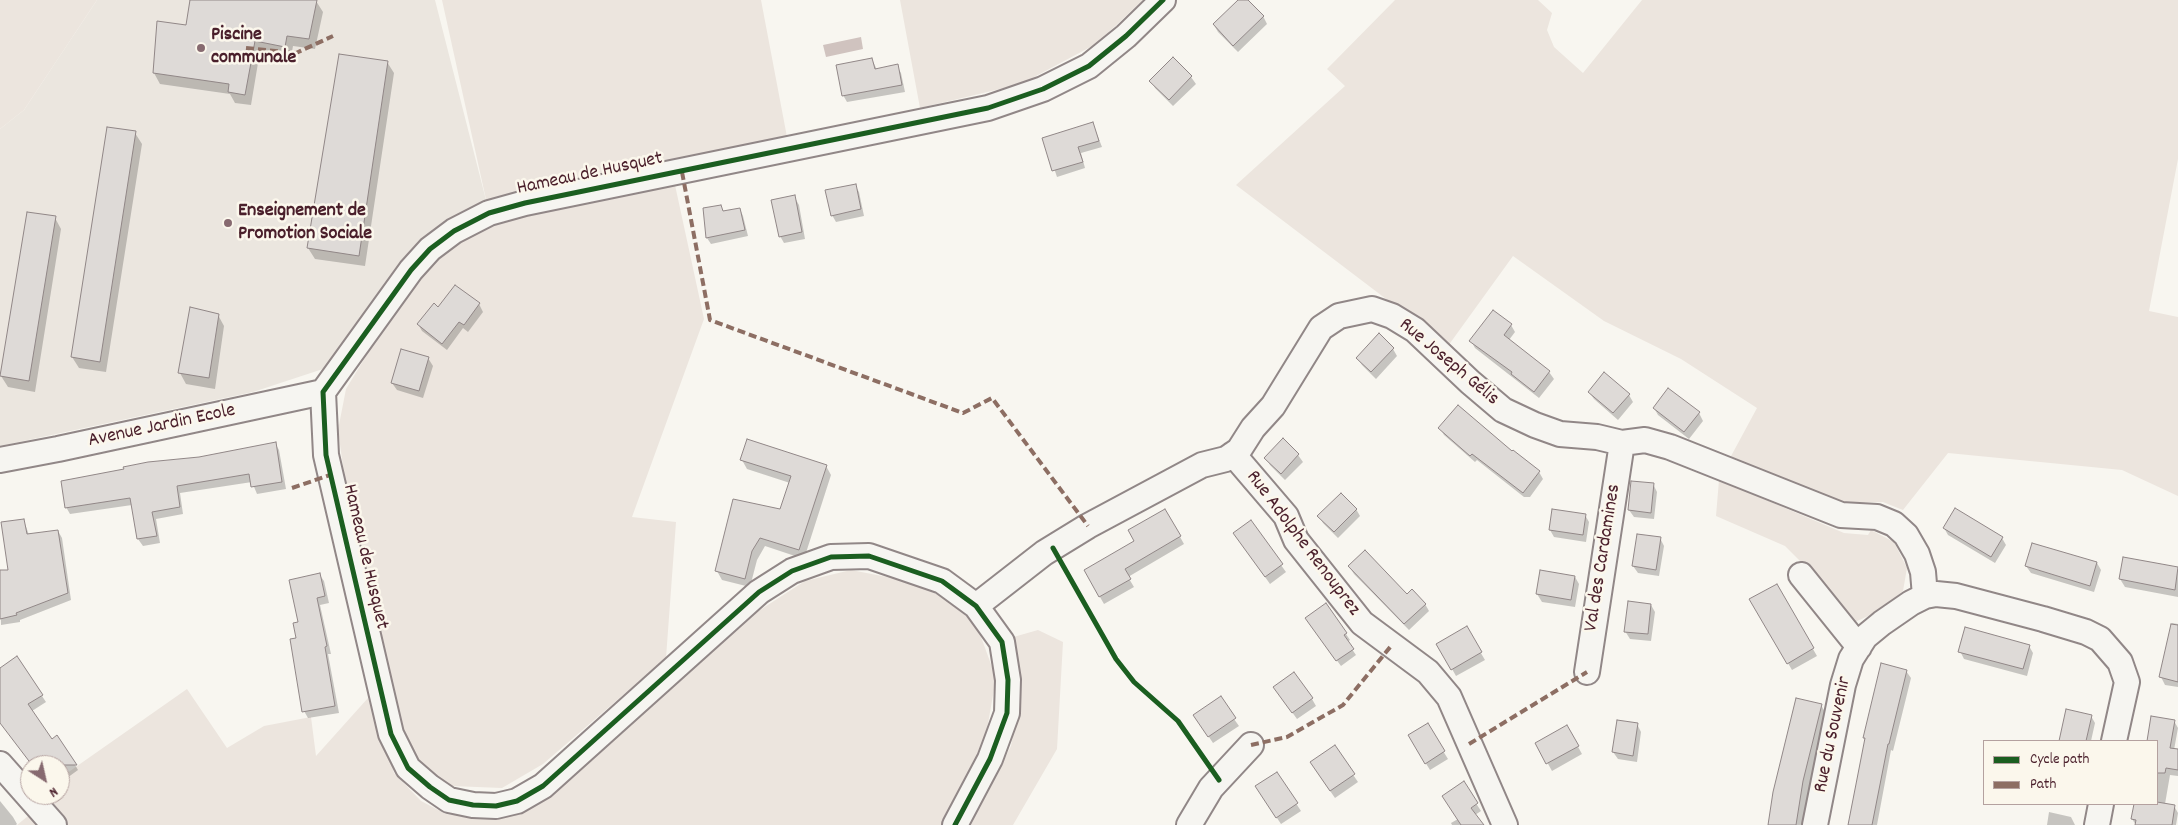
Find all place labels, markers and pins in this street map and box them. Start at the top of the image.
place label: Piscine communale [211,24,296,71]
marker: Piscine communale [195,42,207,54]
place label: Enseignement de Promotion Sociale [238,200,372,247]
marker: Enseignement de Promotion Sociale [222,217,234,229]

